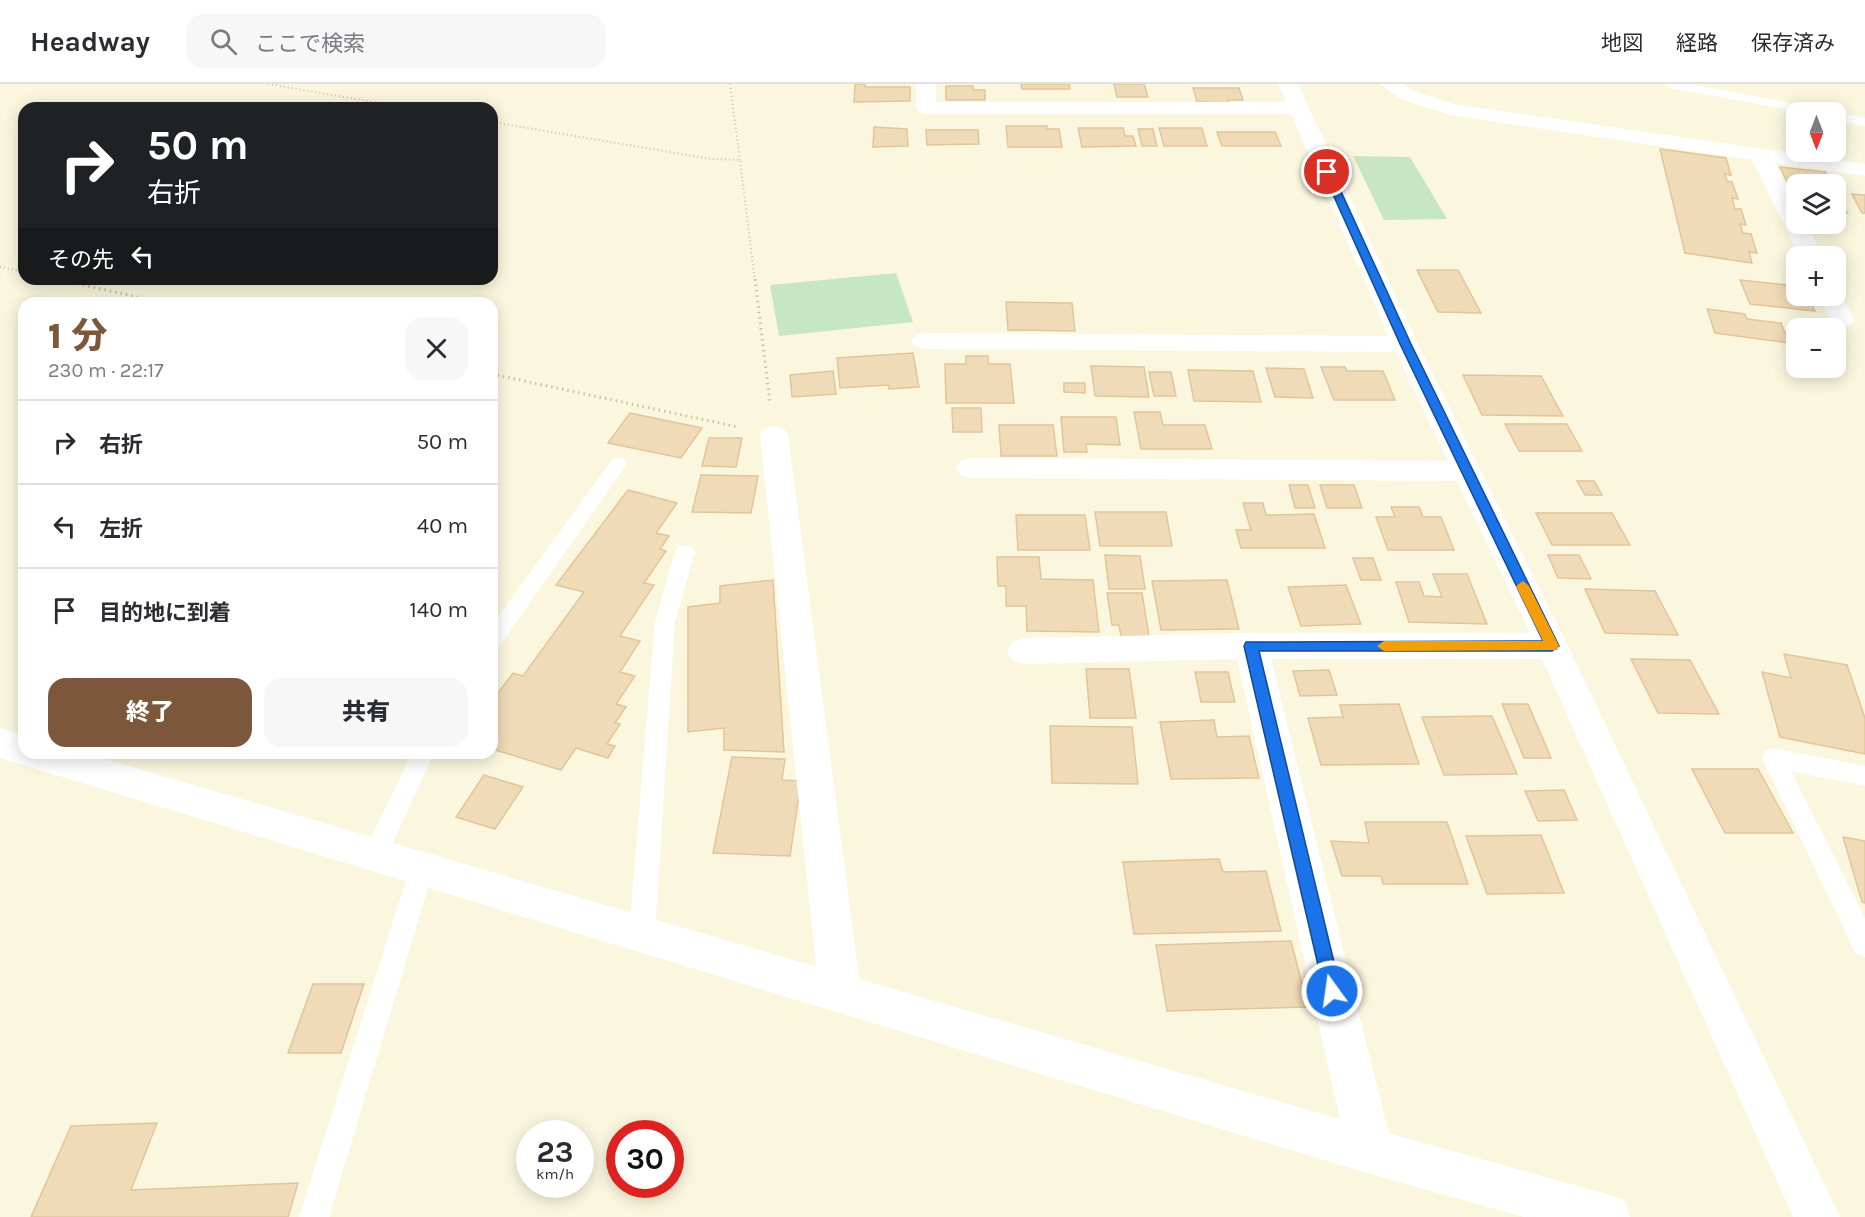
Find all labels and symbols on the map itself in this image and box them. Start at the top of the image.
north arrow [1786,102,1846,162]
pin [1301,146,1352,197]
position arrow [1300,959,1364,1023]
speed limit sign: 30 [606,1120,684,1198]

